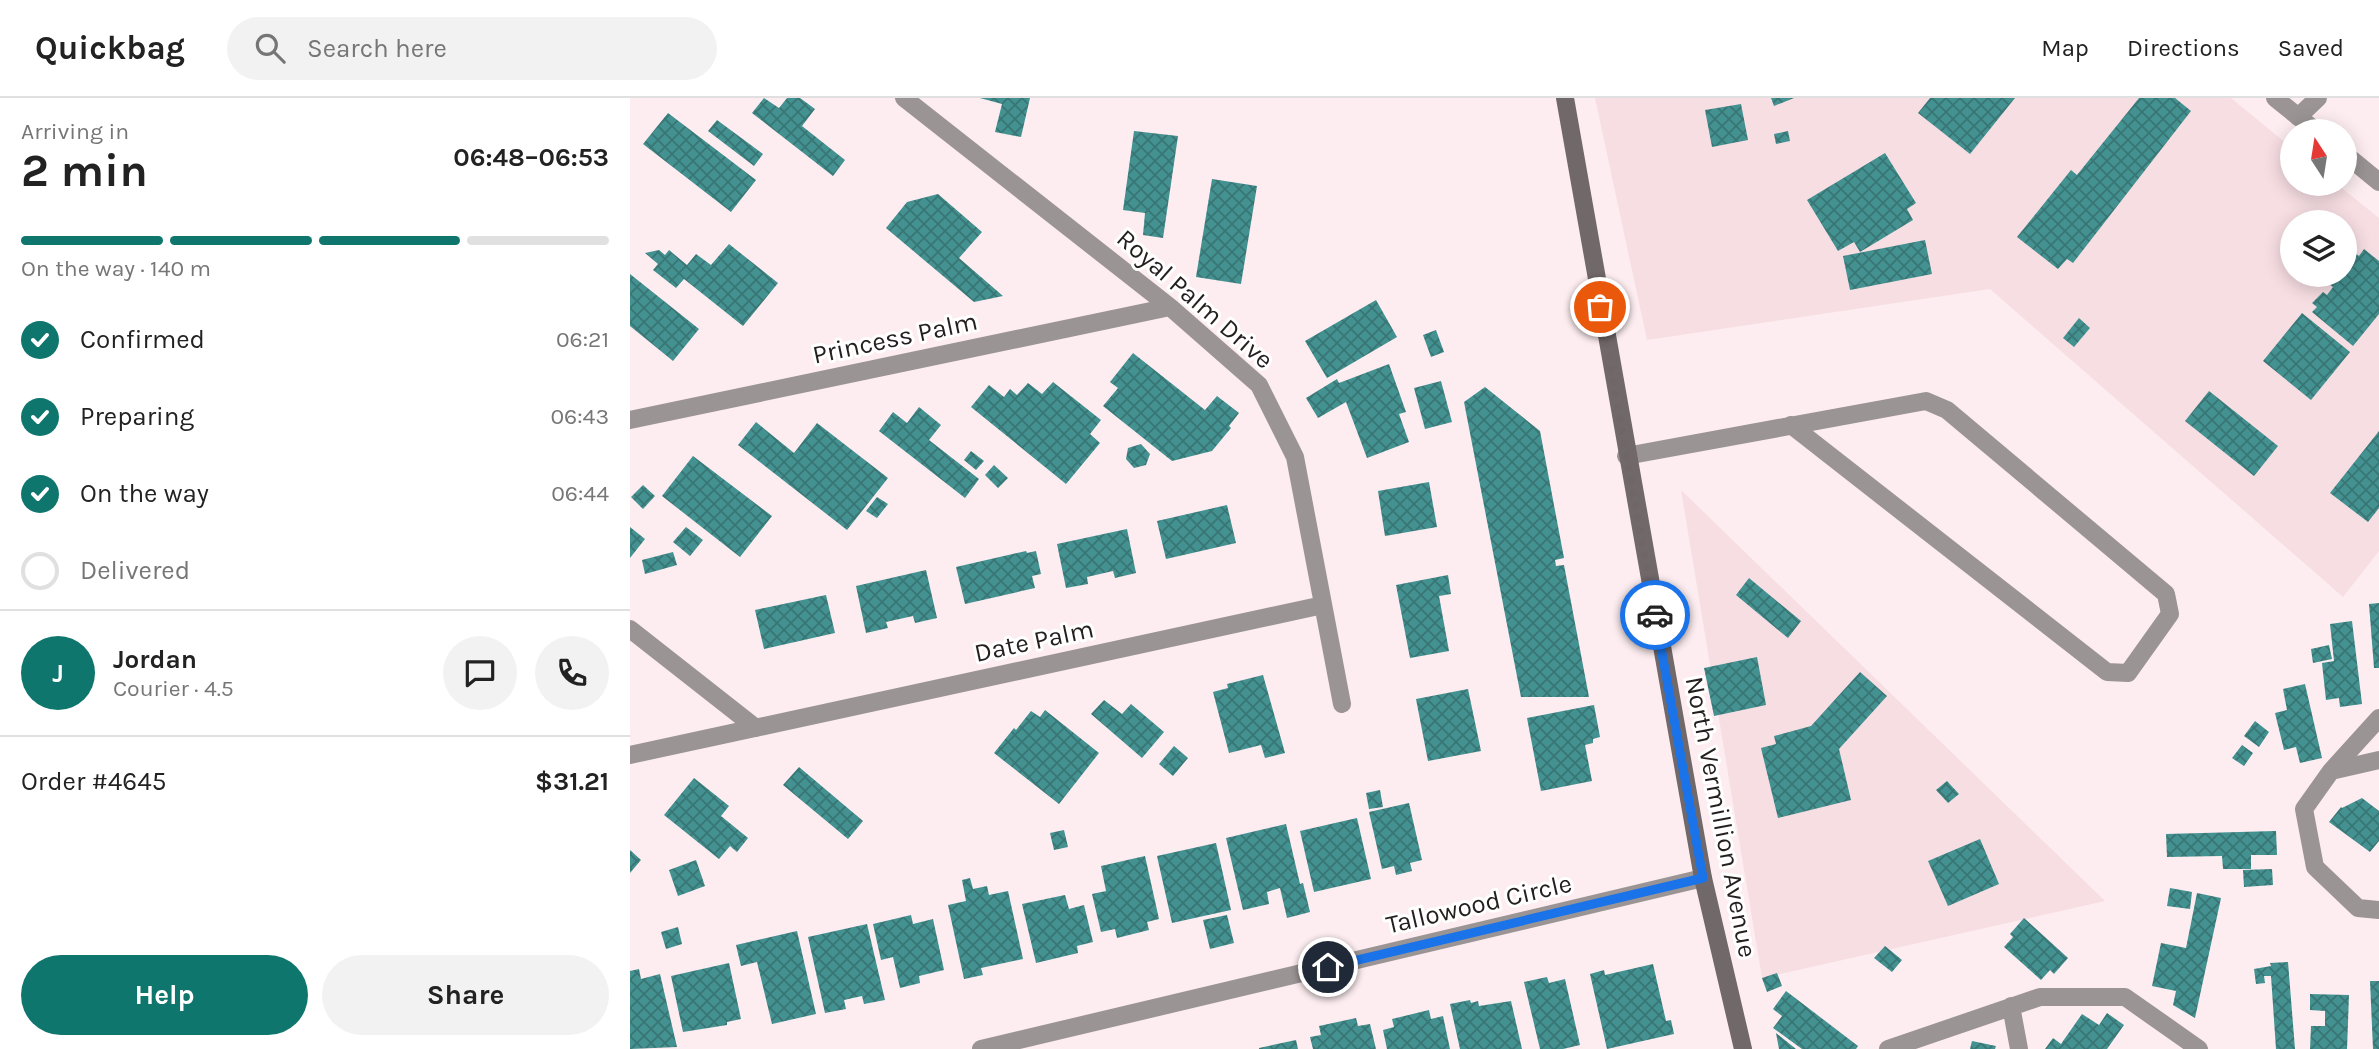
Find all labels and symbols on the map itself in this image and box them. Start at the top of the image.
north arrow [2280,119,2357,196]
street label: Royal Palm Drive [1110,223,1280,375]
pin [1570,277,1630,337]
street label: Princess Palm [810,305,980,371]
courier [1620,580,1690,650]
street label: Date Palm [972,613,1096,669]
street label: North Vermillion Avenue [1679,674,1763,960]
street label: Tallowood Circle [1383,868,1575,940]
pin [1298,937,1358,997]

